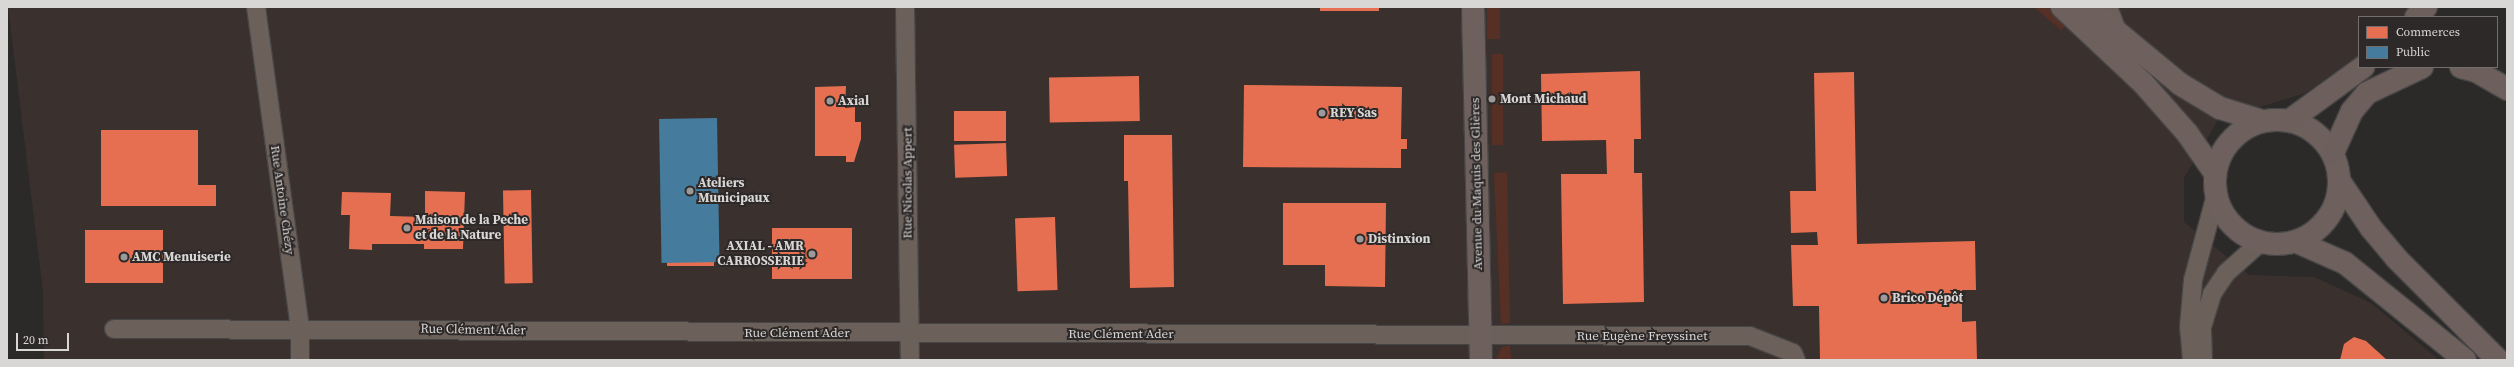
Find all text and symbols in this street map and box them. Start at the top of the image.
legend [2358,16,2498,68]
text: Commerces [2396,24,2460,40]
text: Public [2396,44,2430,60]
place label: Mont Michaud [1500,91,1586,107]
place label: Axial [838,93,869,109]
marker: Mont Michaud [1487,94,1497,104]
marker: Axial [825,96,835,106]
street label: Avenue du Maquis des Glières [1468,98,1486,270]
place label: REY Sas [1330,105,1377,121]
marker: REY Sas [1317,108,1327,118]
street label: Rue Nicolas Appert [900,127,916,239]
street label: Rue Antoine Chézy [267,145,297,255]
place label: Ateliers Municipaux [698,176,770,207]
marker: Ateliers Municipaux [685,186,695,196]
place label: Maison de la Peche et de la Nature [415,213,528,244]
marker: Maison de la Peche et de la Nature [402,223,412,233]
place label: Distinxion [1368,231,1431,247]
marker: Distinxion [1355,234,1365,244]
place label: AXIAL - AMR CARROSSERIE [717,239,804,270]
place label: AMC Menuiserie [132,249,231,265]
marker: AXIAL - AMR CARROSSERIE [807,249,817,259]
marker: AMC Menuiserie [119,252,129,262]
place label: Brico Dépôt [1892,290,1963,306]
marker: Brico Dépôt [1879,293,1889,303]
street label: Rue Clément Ader [420,321,526,339]
scale bar [18,325,71,351]
street label: Rue Clément Ader [744,325,850,341]
street label: Rue Clément Ader [1068,326,1174,342]
street label: Rue Eugène Freyssinet [1577,328,1707,344]
text: 20 m [23,332,49,348]

